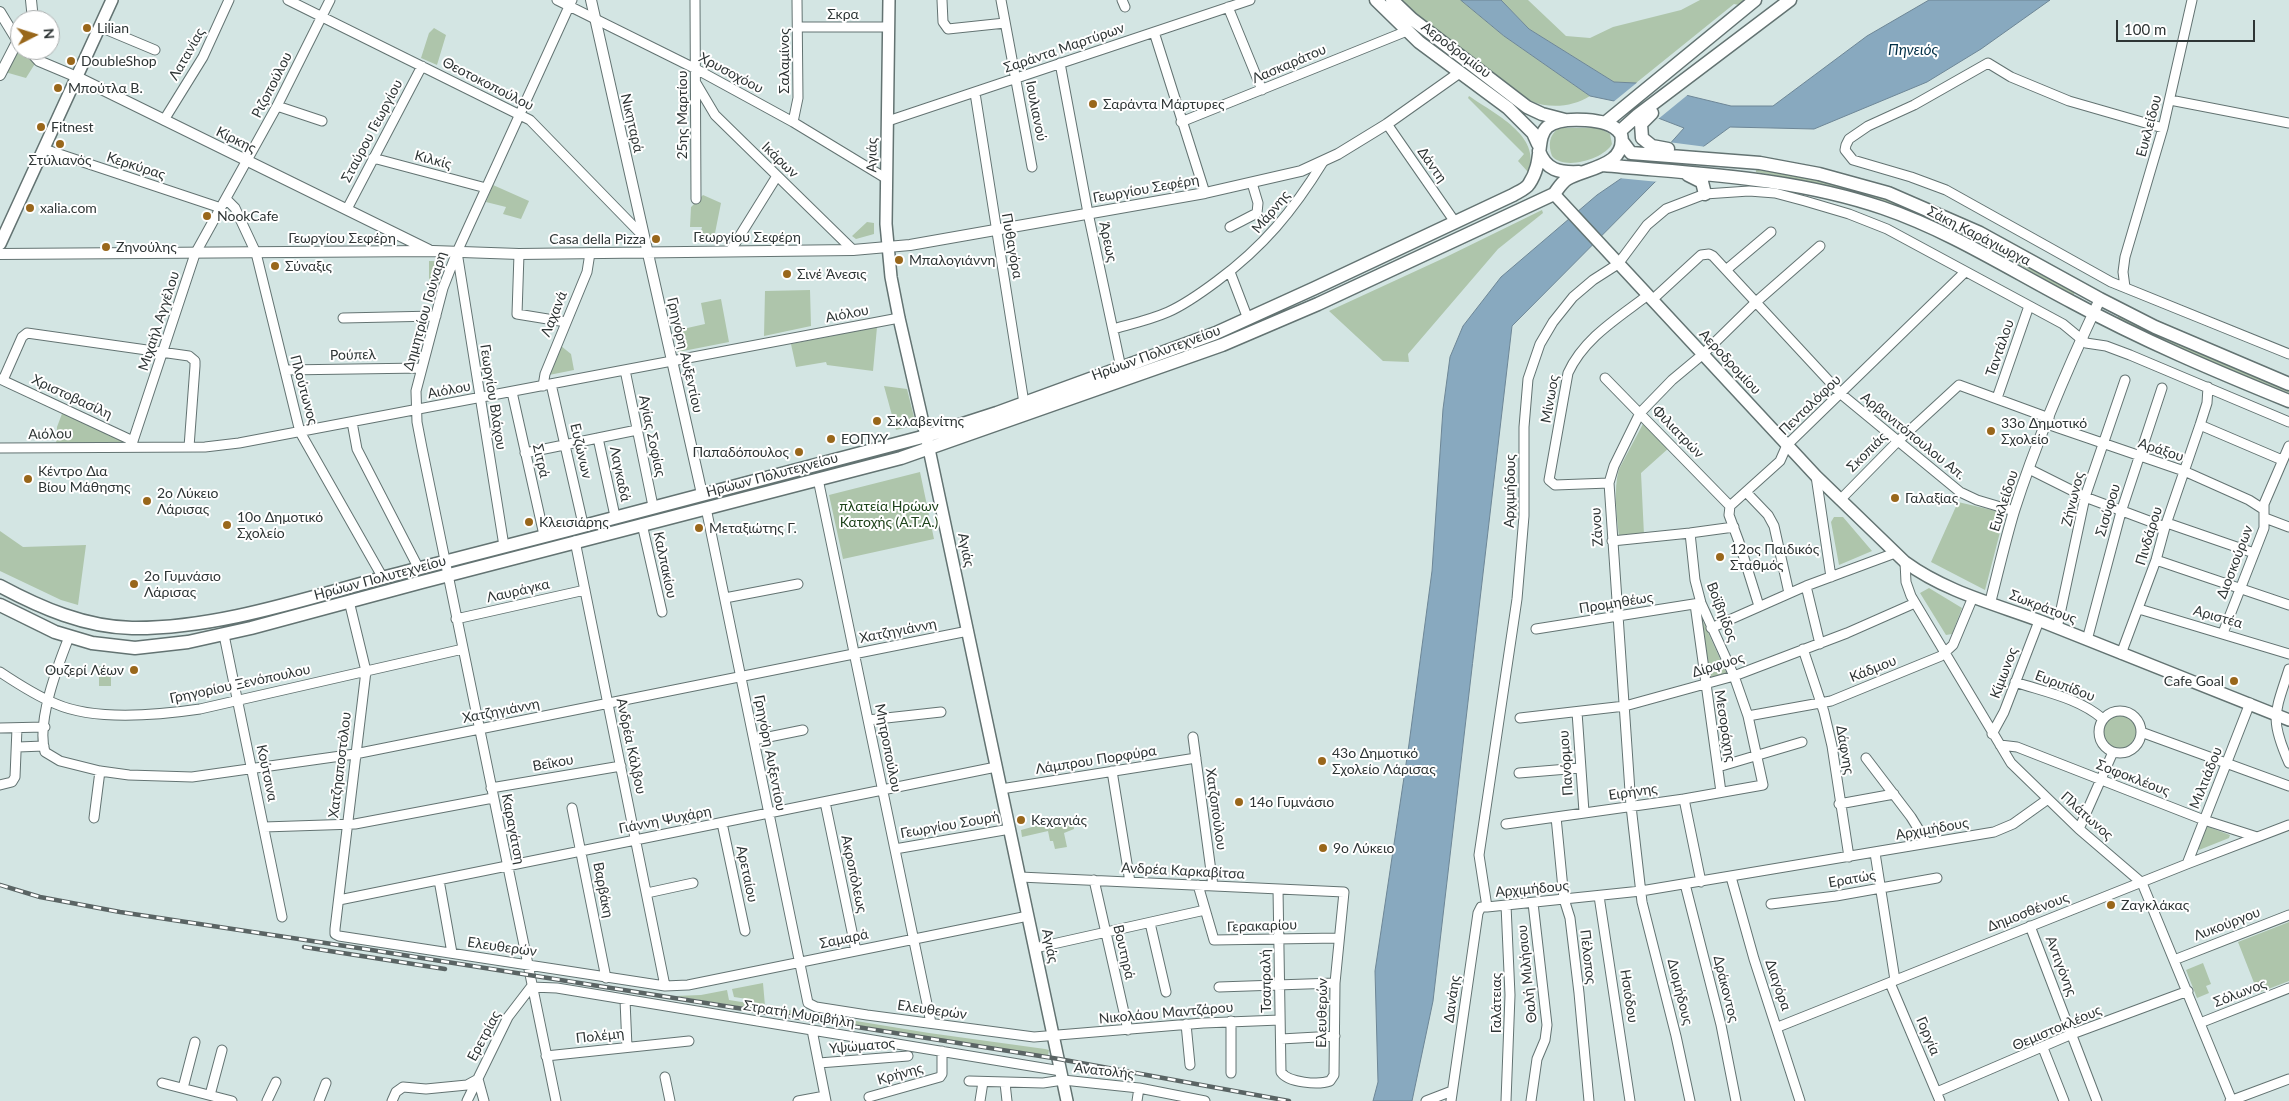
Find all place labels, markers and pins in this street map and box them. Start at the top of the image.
place label: Lilian [97,20,129,36]
marker: Lilian [81,22,93,34]
place label: DoubleShop [81,53,157,69]
marker: DoubleShop [65,55,77,67]
place label: Μπούτλα Β. [68,80,143,96]
marker: Μπούτλα Β. [52,82,64,94]
place label: Σαράντα Μάρτυρες [1103,96,1224,112]
marker: Σαράντα Μάρτυρες [1087,98,1099,110]
place label: Fitnest [51,119,94,135]
marker: Fitnest [35,121,47,133]
marker: Στυλιανός [54,138,66,150]
place label: Στυλιανός [29,152,91,168]
place label: xalia.com [40,200,97,216]
marker: xalia.com [24,202,36,214]
place label: NookCafe [217,208,278,224]
marker: NookCafe [201,210,213,222]
place label: Casa della Pizza [549,231,646,247]
marker: Casa della Pizza [650,233,662,245]
place label: Ζηνούλης [116,239,177,255]
marker: Ζηνούλης [100,241,112,253]
place label: Μπαλογιάννη [909,252,996,268]
marker: Μπαλογιάννη [893,254,905,266]
place label: Σύναξις [285,258,332,274]
marker: Σύναξις [269,260,281,272]
place label: Σινέ Άνεσις [797,266,867,282]
marker: Σινέ Άνεσις [781,268,793,280]
place label: Σκλαβενίτης [887,413,964,429]
marker: Σκλαβενίτης [871,415,883,427]
place label: 33ο Δημοτικό Σχολείο [2001,415,2087,448]
marker: 33ο Δημοτικό Σχολείο [1985,425,1997,437]
place label: ΕΟΠΥΥ [841,431,888,447]
marker: ΕΟΠΥΥ [825,433,837,445]
place label: Παπαδόπουλος [692,444,789,460]
marker: Παπαδόπουλος [793,446,805,458]
place label: Κέντρο Δια Βίου Μάθησης [38,463,130,496]
marker: Κέντρο Δια Βίου Μάθησης [22,473,34,485]
place label: 2ο Λύκειο Λάρισας [157,485,219,518]
place label: Γαλαξίας [1905,490,1958,506]
marker: Γαλαξίας [1889,492,1901,504]
marker: 2ο Λύκειο Λάρισας [141,495,153,507]
place label: 10ο Δημοτικό Σχολείο [237,509,323,542]
place label: Κλεισιάρης [539,514,609,530]
marker: Κλεισιάρης [523,516,535,528]
marker: 10ο Δημοτικό Σχολείο [221,519,233,531]
place label: Μεταξιώτης Γ. [709,520,797,536]
marker: Μεταξιώτης Γ. [693,522,705,534]
place label: 12ος Παιδικός Σταθμός [1730,541,1819,574]
marker: 12ος Παιδικός Σταθμός [1714,551,1726,563]
place label: 2ο Γυμνάσιο Λάρισας [144,568,221,600]
marker: 2ο Γυμνάσιο Λάρισας [128,578,140,590]
place label: Ουζερί Λέων [45,662,124,678]
marker: Ουζερί Λέων [128,664,140,676]
place label: Cafe Goal [2164,673,2224,689]
marker: Cafe Goal [2228,675,2240,687]
place label: 43ο Δημοτικό Σχολείο Λάρισας [1332,745,1436,778]
marker: 43ο Δημοτικό Σχολείο Λάρισας [1316,755,1328,767]
place label: 14ο Γυμνάσιο [1249,794,1334,810]
marker: 14ο Γυμνάσιο [1233,796,1245,808]
place label: Κεχαγιάς [1031,812,1087,828]
marker: Κεχαγιάς [1015,814,1027,826]
place label: 9ο Λύκειο [1333,840,1395,856]
marker: 9ο Λύκειο [1317,842,1329,854]
place label: Ζαγκλάκας [2121,897,2189,913]
marker: Ζαγκλάκας [2105,899,2117,911]

